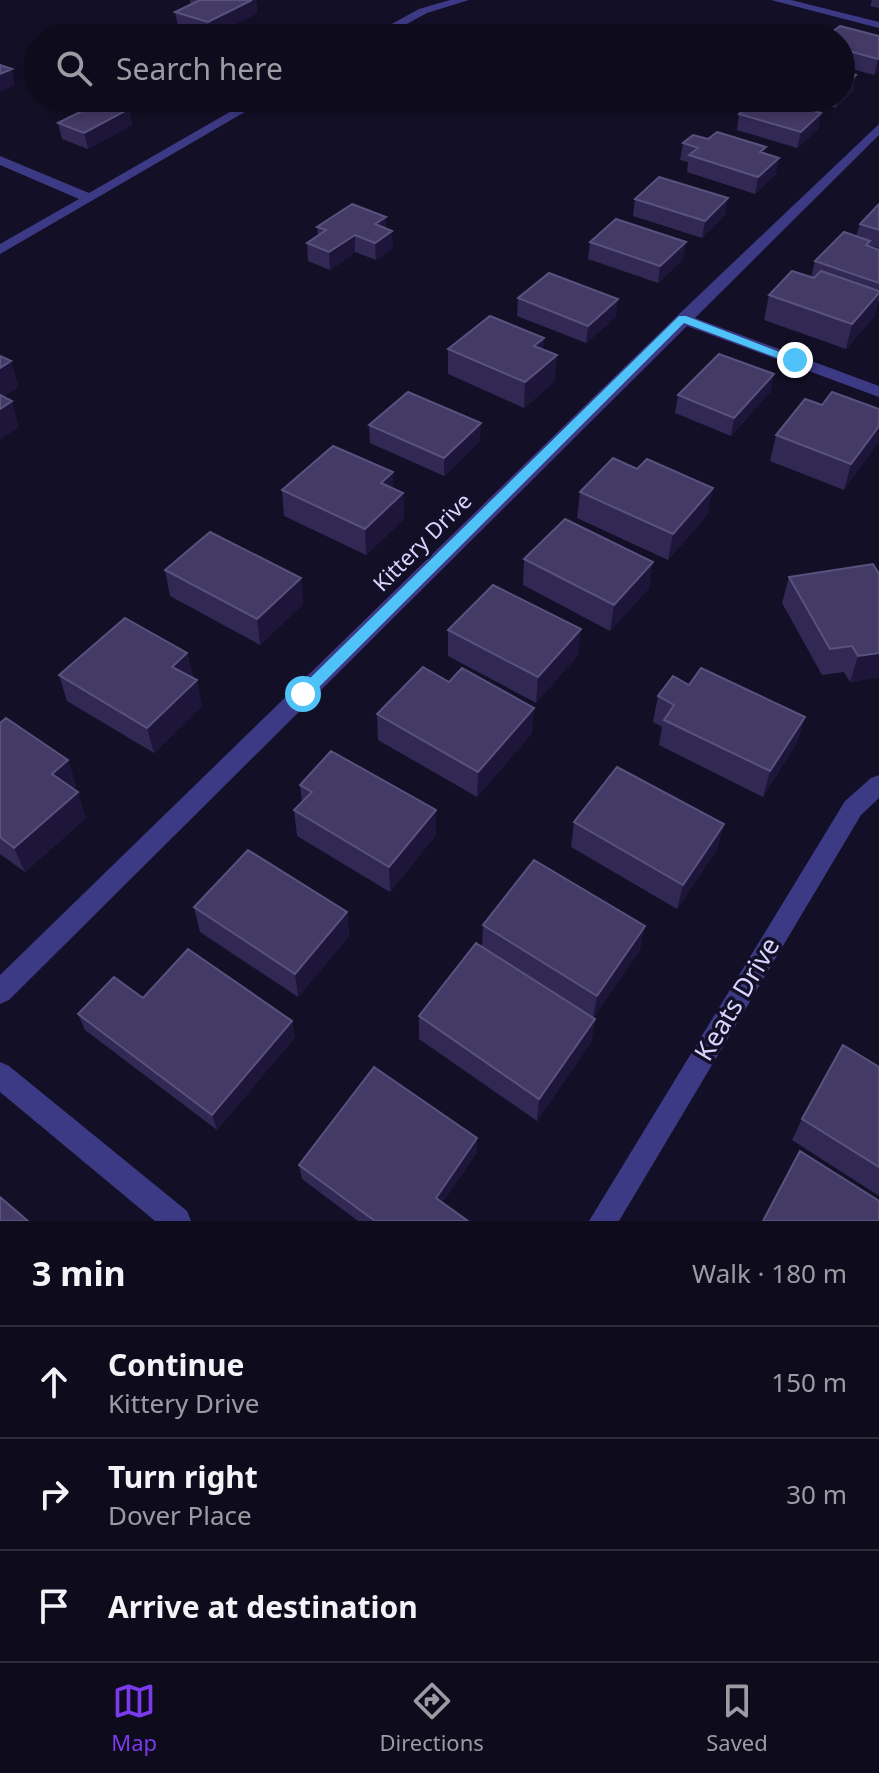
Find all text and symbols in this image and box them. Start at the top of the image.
search box [24,24,855,112]
icon: search [52,46,96,90]
text: Search here [116,48,283,89]
route end [777,342,813,378]
street label: Kittery Drive [365,485,477,597]
route start [285,676,321,712]
street label: Keats Drive [685,930,787,1067]
text: 3 min [32,1250,126,1296]
text: Walk · 180 m [692,1255,847,1291]
text: Continue [108,1344,244,1385]
icon: ahead [32,1360,76,1404]
text: 150 m [771,1364,847,1400]
text: Kittery Drive [108,1385,259,1421]
text: Turn right [108,1456,258,1497]
icon: right [32,1472,76,1516]
text: 30 m [786,1476,847,1512]
text: Dover Place [108,1497,252,1533]
icon: arrive [32,1584,76,1628]
text: Arrive at destination [108,1586,418,1627]
tab: Map [111,1679,157,1757]
tab: Directions [379,1679,484,1757]
tab: Saved [706,1679,768,1757]

